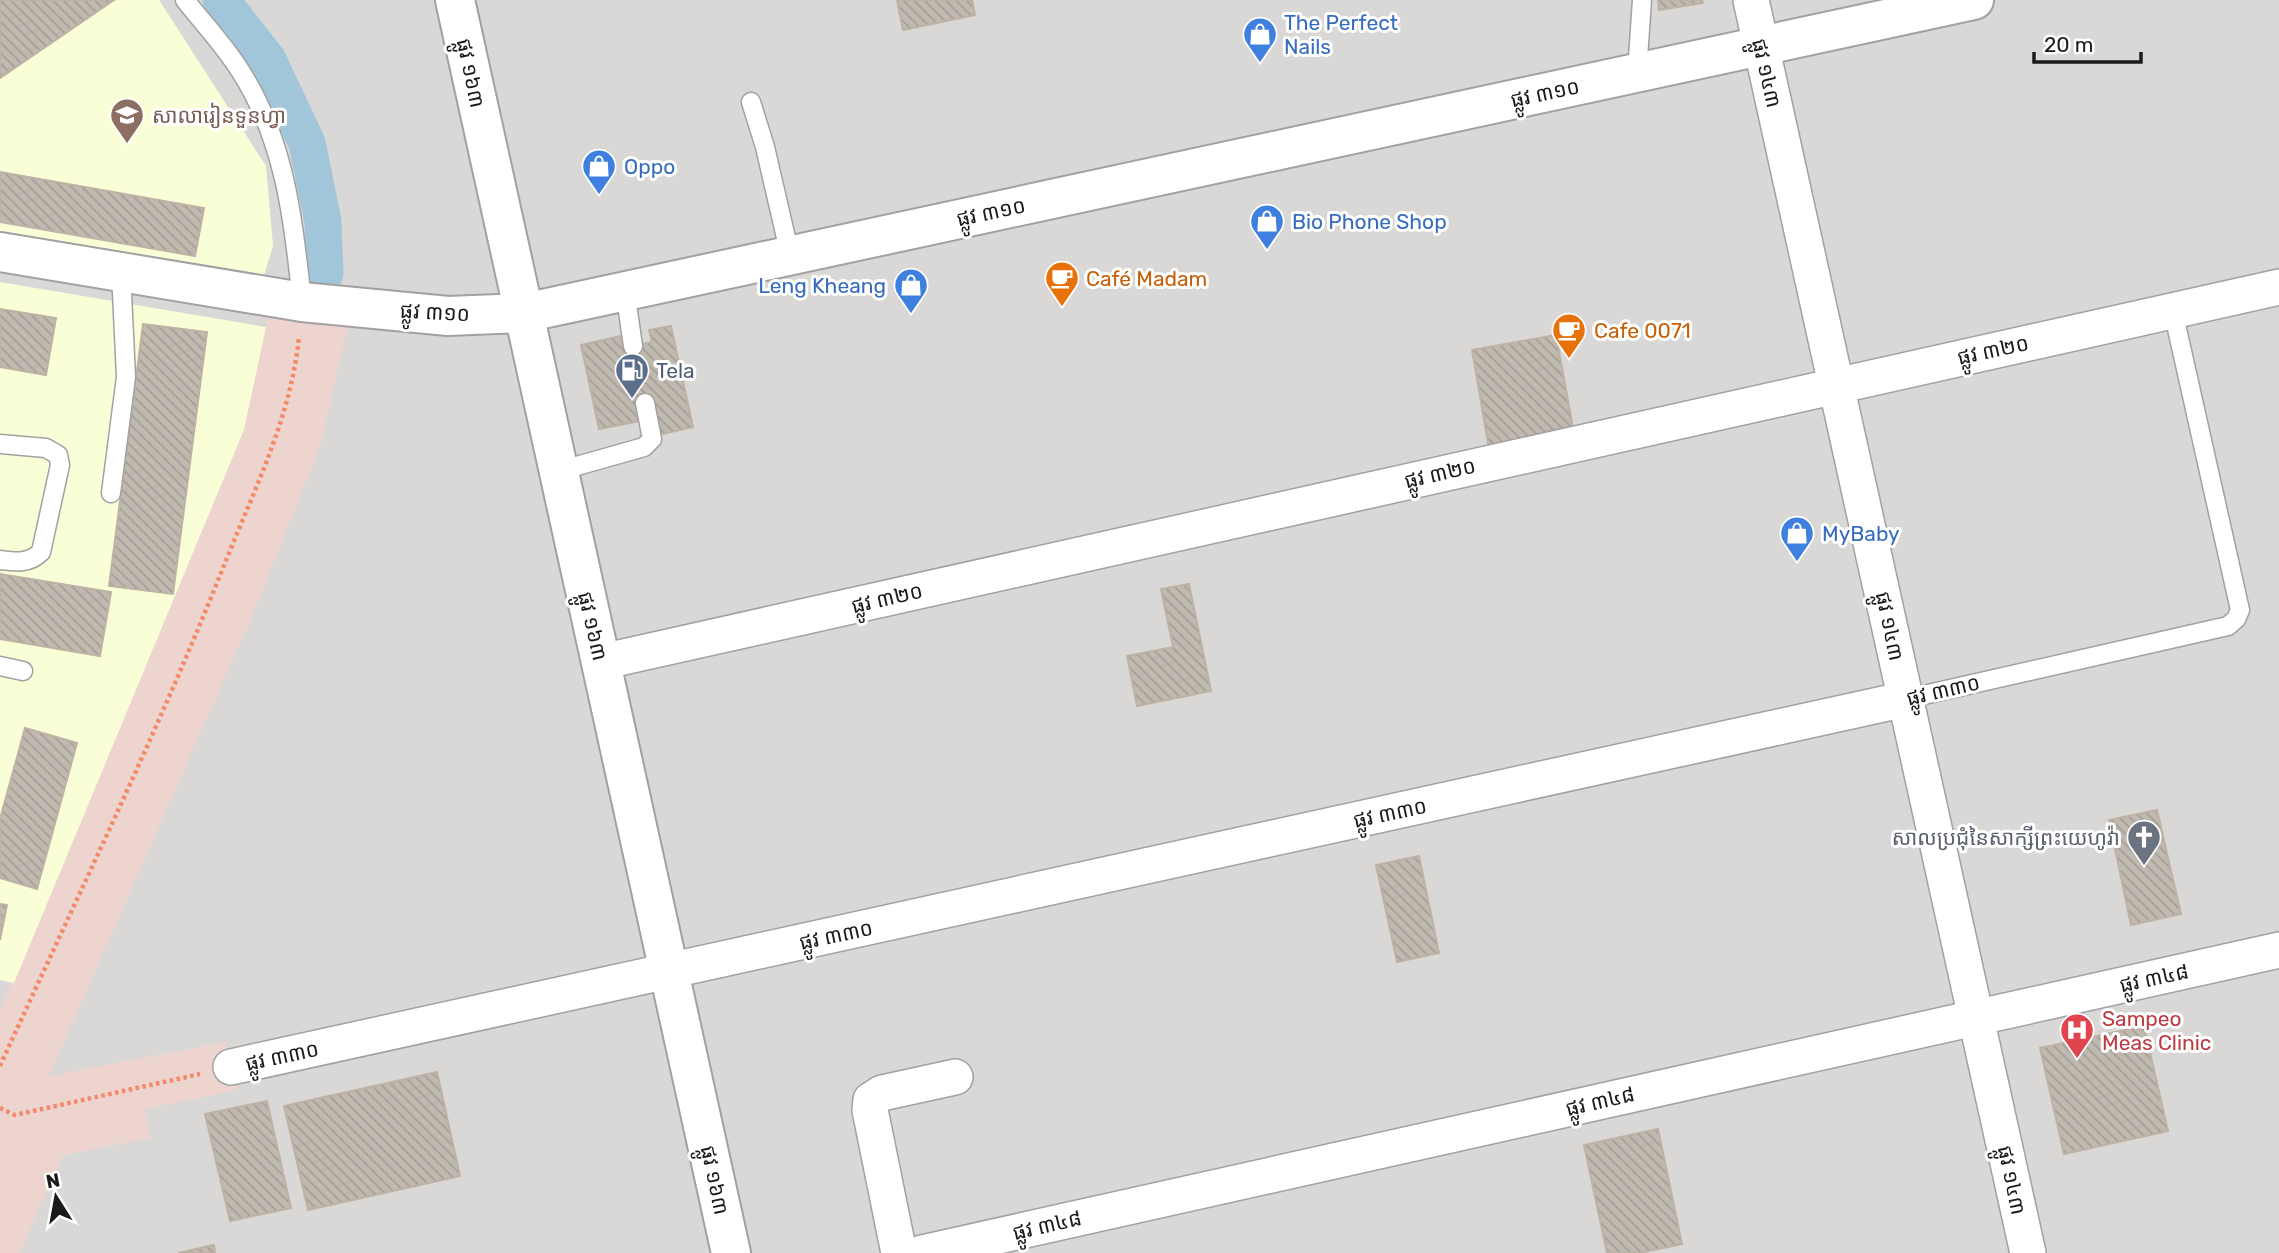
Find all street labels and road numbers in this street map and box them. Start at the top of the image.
street label: ផ្លូវ ១៦៣ [444,36,491,111]
street label: ផ្លូវ ១៤៣ [1740,36,1787,112]
street label: ផ្លូវ ៣១០ [1508,73,1583,120]
street label: ផ្លូវ ៣១០ [954,192,1029,239]
street label: ផ្លូវ ៣១០ [399,298,471,334]
street label: ផ្លូវ ៣២០ [1955,330,2033,377]
street label: ផ្លូវ ៣២០ [1402,453,1480,500]
street label: ផ្លូវ ៣២០ [849,578,927,625]
street label: ផ្លូវ ១៦៣ [566,589,613,665]
street label: ផ្លូវ ១៤៣ [1863,589,1910,664]
street label: ផ្លូវ ៣៣០ [1904,669,1984,718]
street label: ផ្លូវ ៣៣០ [1351,793,1431,840]
street label: ផ្លូវ ៣៣០ [797,915,877,962]
street label: ផ្លូវ ៣៤៨ [2117,958,2192,1005]
street label: ផ្លូវ ៣៣០ [243,1036,323,1083]
street label: ផ្លូវ ៣៤៨ [1563,1081,1639,1128]
street label: ផ្លូវ ១៦៣ [688,1143,735,1218]
street label: ផ្លូវ ១៤៣ [1985,1143,2032,1218]
street label: ផ្លូវ ៣៤៨ [1010,1205,1086,1252]

